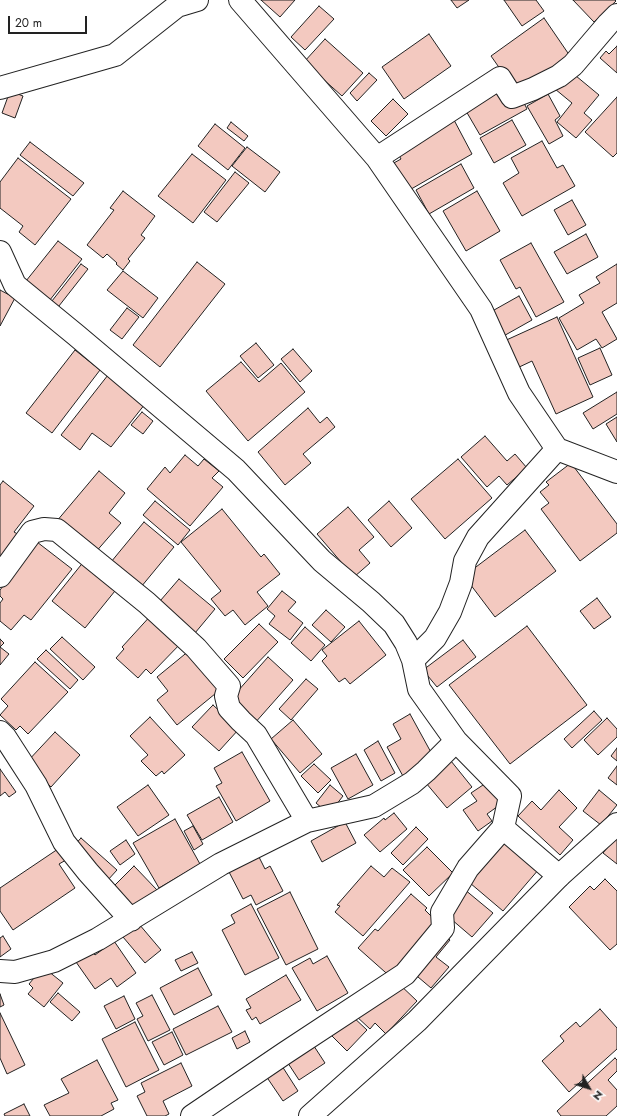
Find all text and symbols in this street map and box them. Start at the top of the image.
scale bar [10,8,89,34]
text: 20 m [15,14,42,32]
north arrow [569,1068,609,1108]
text: N [589,1087,607,1104]

